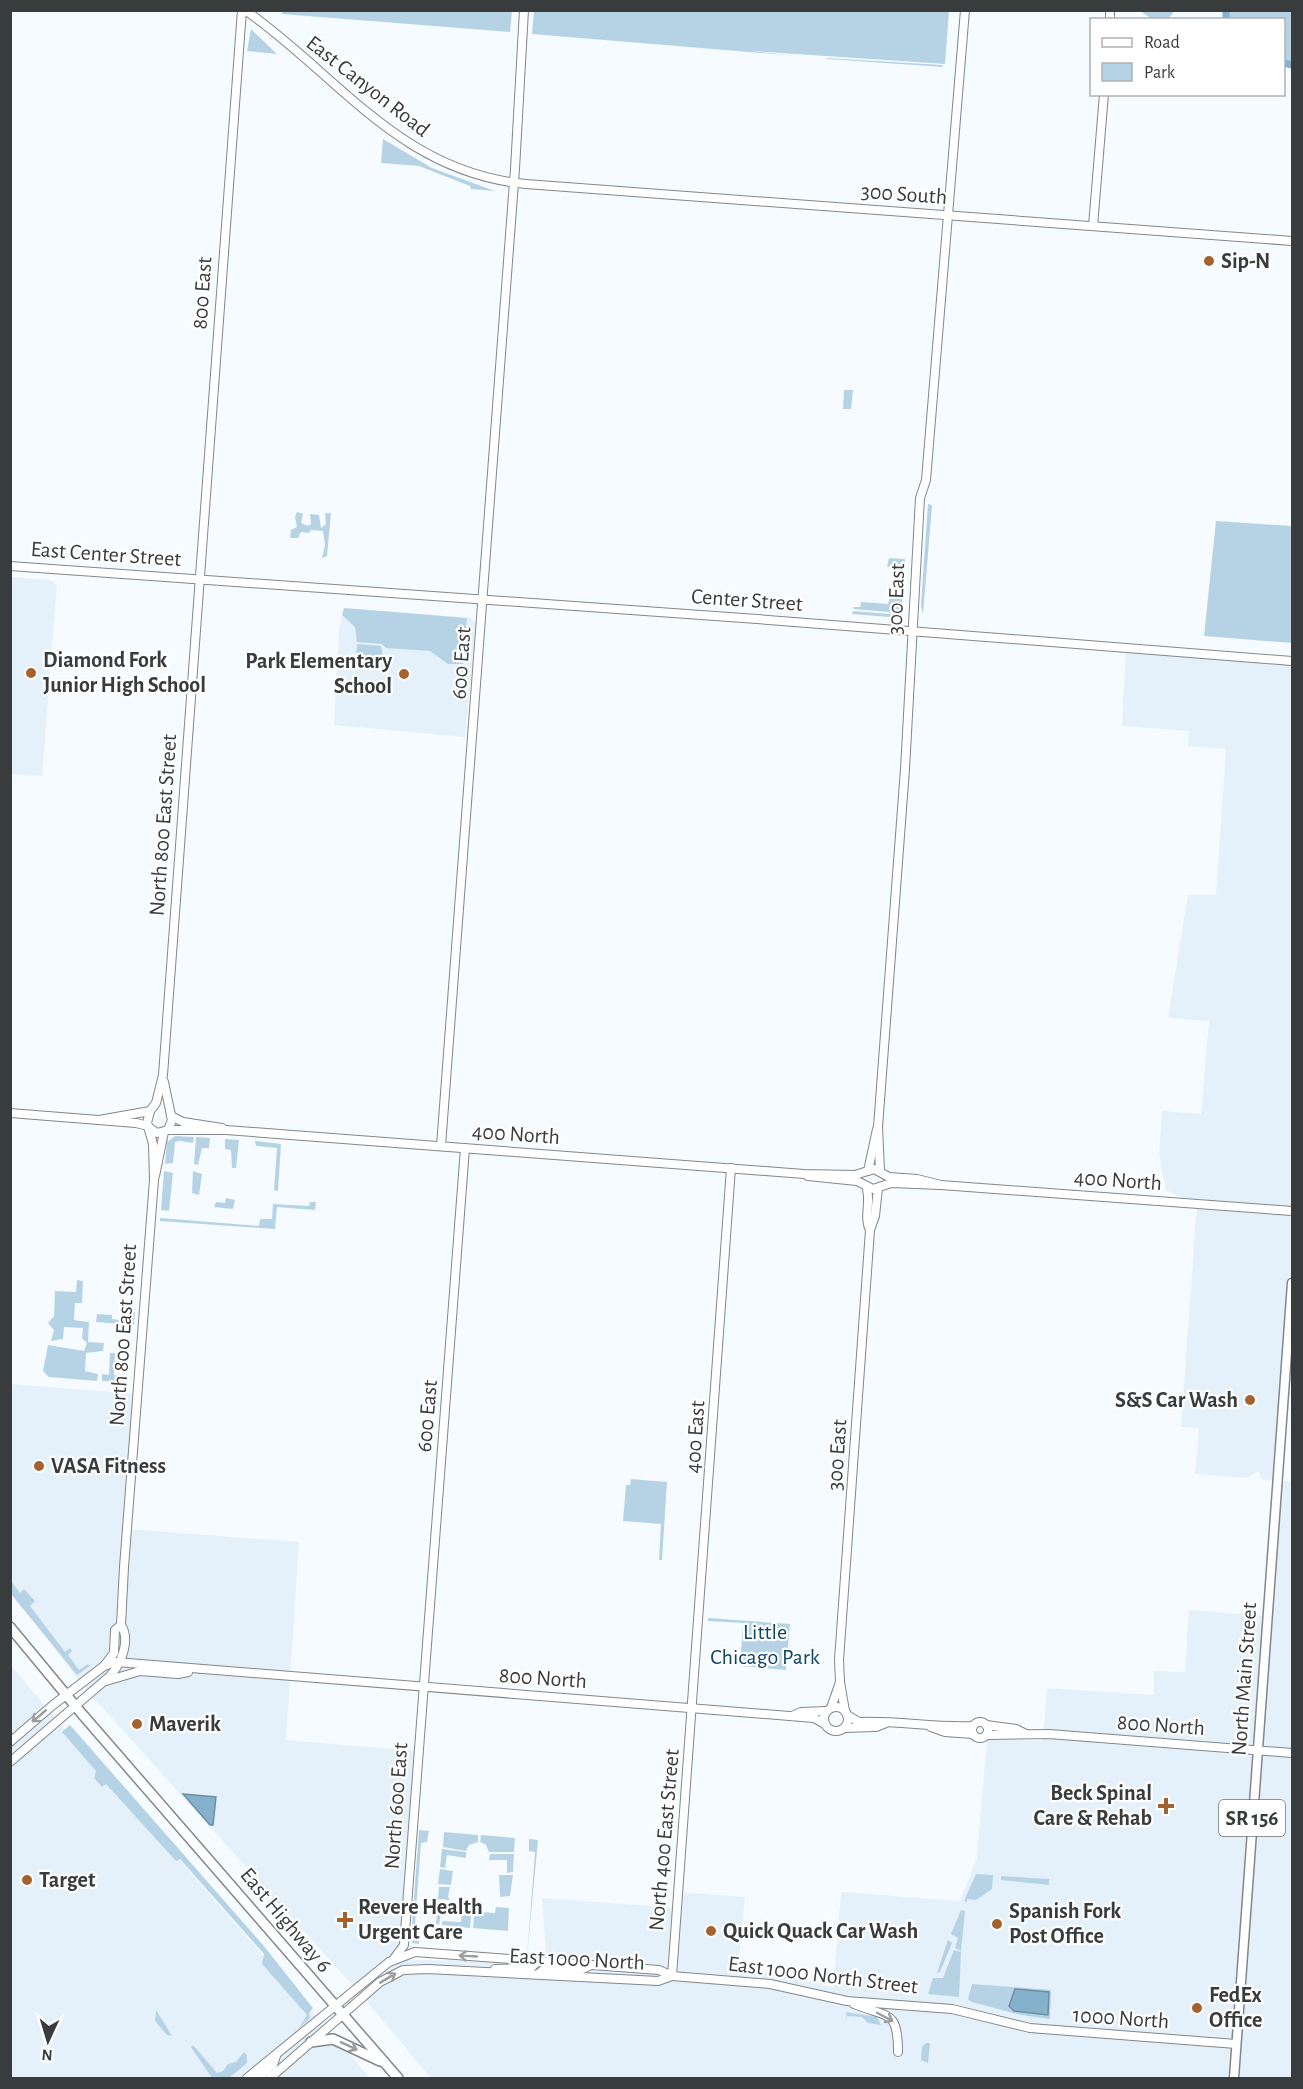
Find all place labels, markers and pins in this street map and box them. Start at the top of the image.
place label: Sip-N [1221,250,1270,272]
marker: Sip-N [1202,254,1216,268]
place label: Diamond Fork Junior High School [43,649,206,696]
place label: Park Elementary School [245,650,392,697]
marker: Diamond Fork Junior High School [24,666,38,680]
marker: Park Elementary School [397,667,411,681]
place label: S&S Car Wash [1115,1389,1238,1411]
marker: S&S Car Wash [1243,1393,1257,1407]
place label: VASA Fitness [51,1455,166,1477]
marker: VASA Fitness [32,1459,46,1473]
place label: Maverik [149,1713,221,1735]
marker: Maverik [130,1717,144,1731]
place label: Beck Spinal Care & Rehab [1033,1782,1152,1829]
marker: Beck Spinal Care & Rehab [1157,1797,1175,1815]
place label: Target [39,1869,96,1891]
marker: Target [20,1873,34,1887]
place label: Revere Health Urgent Care [358,1896,483,1943]
place label: Spanish Fork Post Office [1009,1900,1121,1947]
marker: Revere Health Urgent Care [336,1911,354,1929]
marker: Spanish Fork Post Office [990,1917,1004,1931]
place label: Quick Quack Car Wash [723,1920,918,1943]
marker: Quick Quack Car Wash [704,1924,718,1938]
place label: FedEx Office [1209,1984,1262,2031]
marker: FedEx Office [1190,2001,1204,2015]

